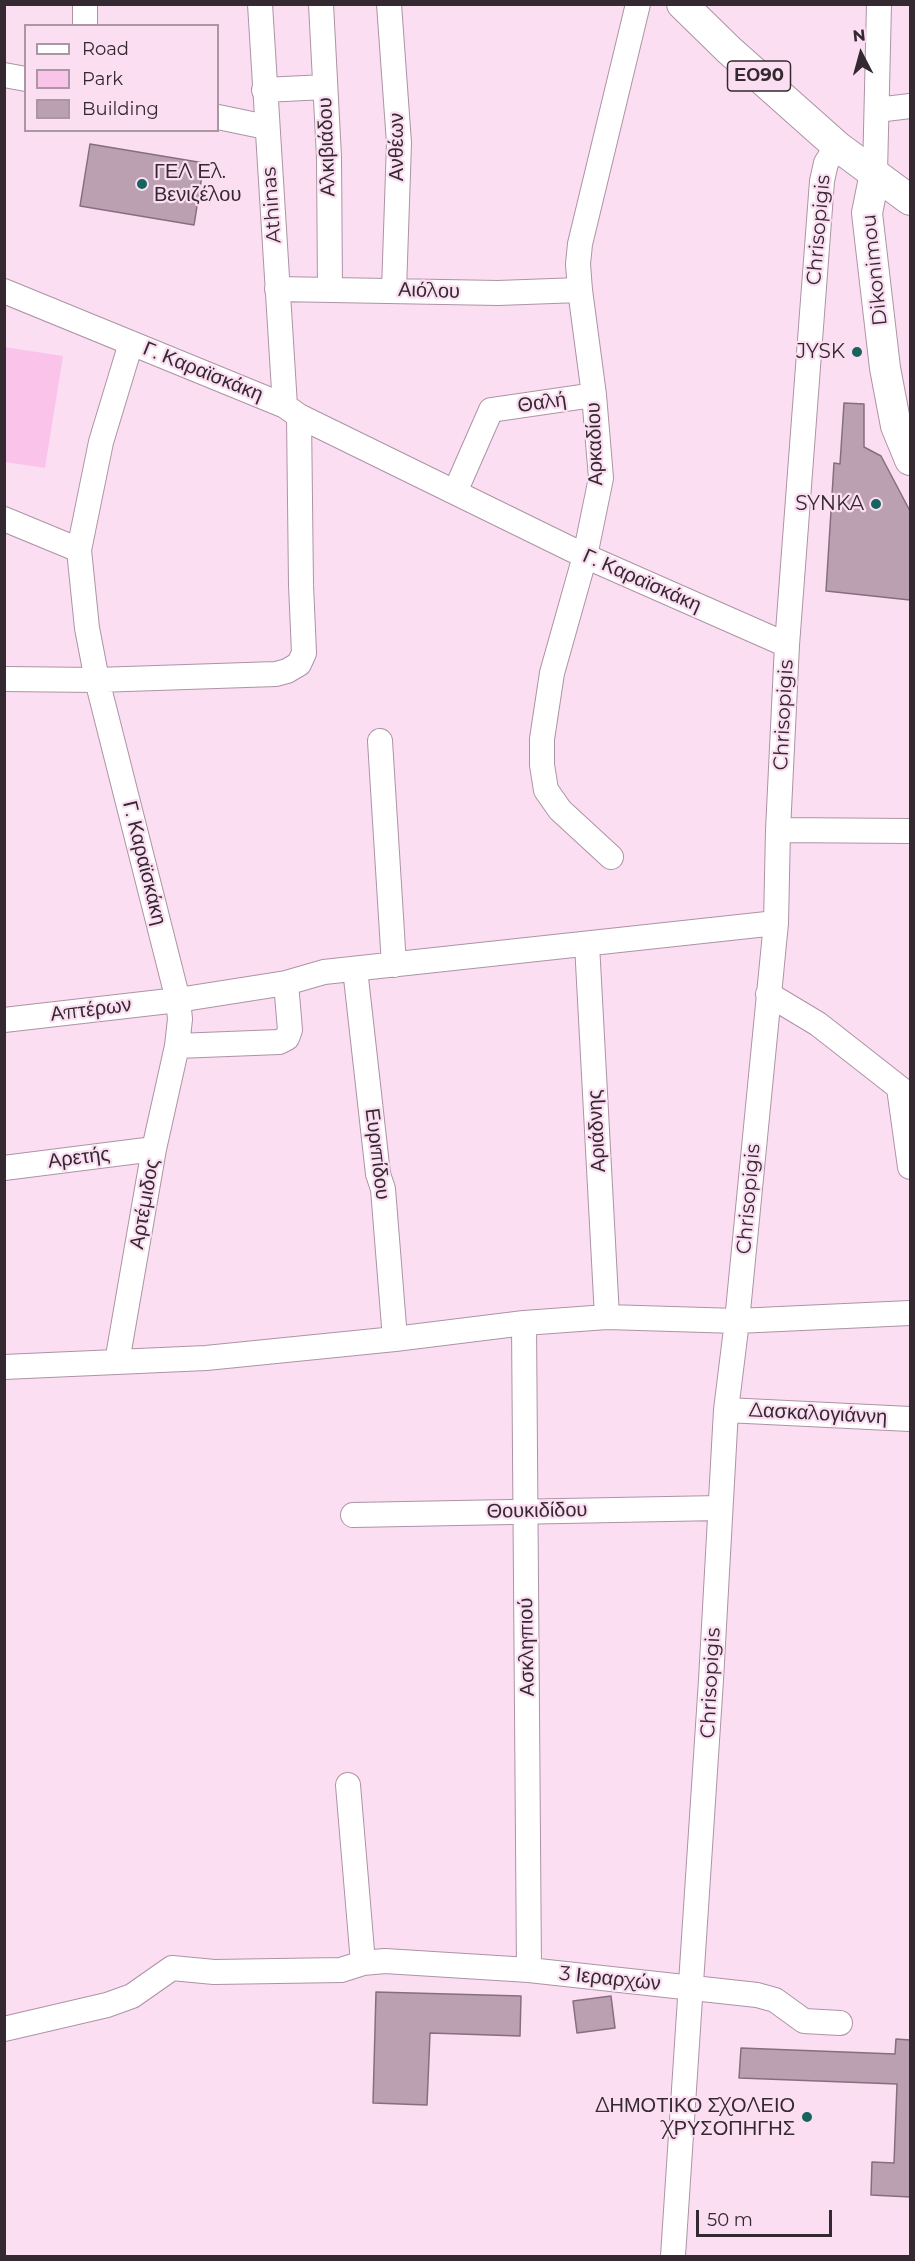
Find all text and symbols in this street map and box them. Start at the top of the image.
legend [24,24,219,132]
north arrow [831,24,891,84]
text: N [852,25,866,46]
text: Road [82,38,129,60]
road number: ΕΟ90 [728,61,790,91]
text: Park [82,68,123,90]
street label: Αλκιβιάδου [313,97,341,197]
text: Building [82,98,159,120]
street label: Ανθέων [385,113,409,181]
place label: ΓΕΛ Ελ. Βενιζέλου [154,160,241,207]
street label: Athinas [257,166,287,244]
street label: Chrisopigis [802,174,836,286]
marker: ΓΕΛ Ελ. Βενιζέλου [135,177,149,191]
street label: Dikonimou [857,213,893,327]
street label: Αιόλου [398,278,460,304]
street label: Γ. Καραϊσκάκη [139,337,267,407]
place label: JYSK [796,340,845,364]
marker: JYSK [850,345,864,359]
street label: Θαλή [516,388,568,418]
street label: Αρκαδίου [582,402,608,486]
place label: SYNKA [795,492,864,516]
marker: SYNKA [869,497,883,511]
street label: Γ. Καραϊσκάκη [579,544,705,618]
street label: Chrisopigis [769,659,799,771]
street label: Γ. Καραϊσκάκη [117,798,171,928]
street label: Απτέρων [49,993,133,1027]
street label: Αριάδνης [583,1089,611,1173]
street label: Ευριπίδου [359,1107,395,1201]
street label: Αρετής [47,1142,111,1174]
street label: Chrisopigis [732,1143,766,1255]
street label: Αρτέμιδος [125,1157,165,1251]
street label: Δασκαλογιάννη [748,1398,888,1430]
street label: Θουκιδίδου [486,1498,588,1524]
street label: Ασκληπιού [514,1598,540,1696]
street label: Chrisopigis [696,1627,726,1739]
street label: 3 Ιεραρχών [558,1962,662,1996]
place label: ΔΗΜΟΤΙΚΟ ΣΧΟΛΕΙΟ ΧΡΥΣΟΠΗΓΗΣ [595,2094,795,2141]
marker: ΔΗΜΟΤΙΚΟ ΣΧΟΛΕΙΟ ΧΡΥΣΟΠΗΓΗΣ [800,2110,814,2124]
scale bar [699,2198,836,2236]
text: 50 m [707,2209,753,2231]

